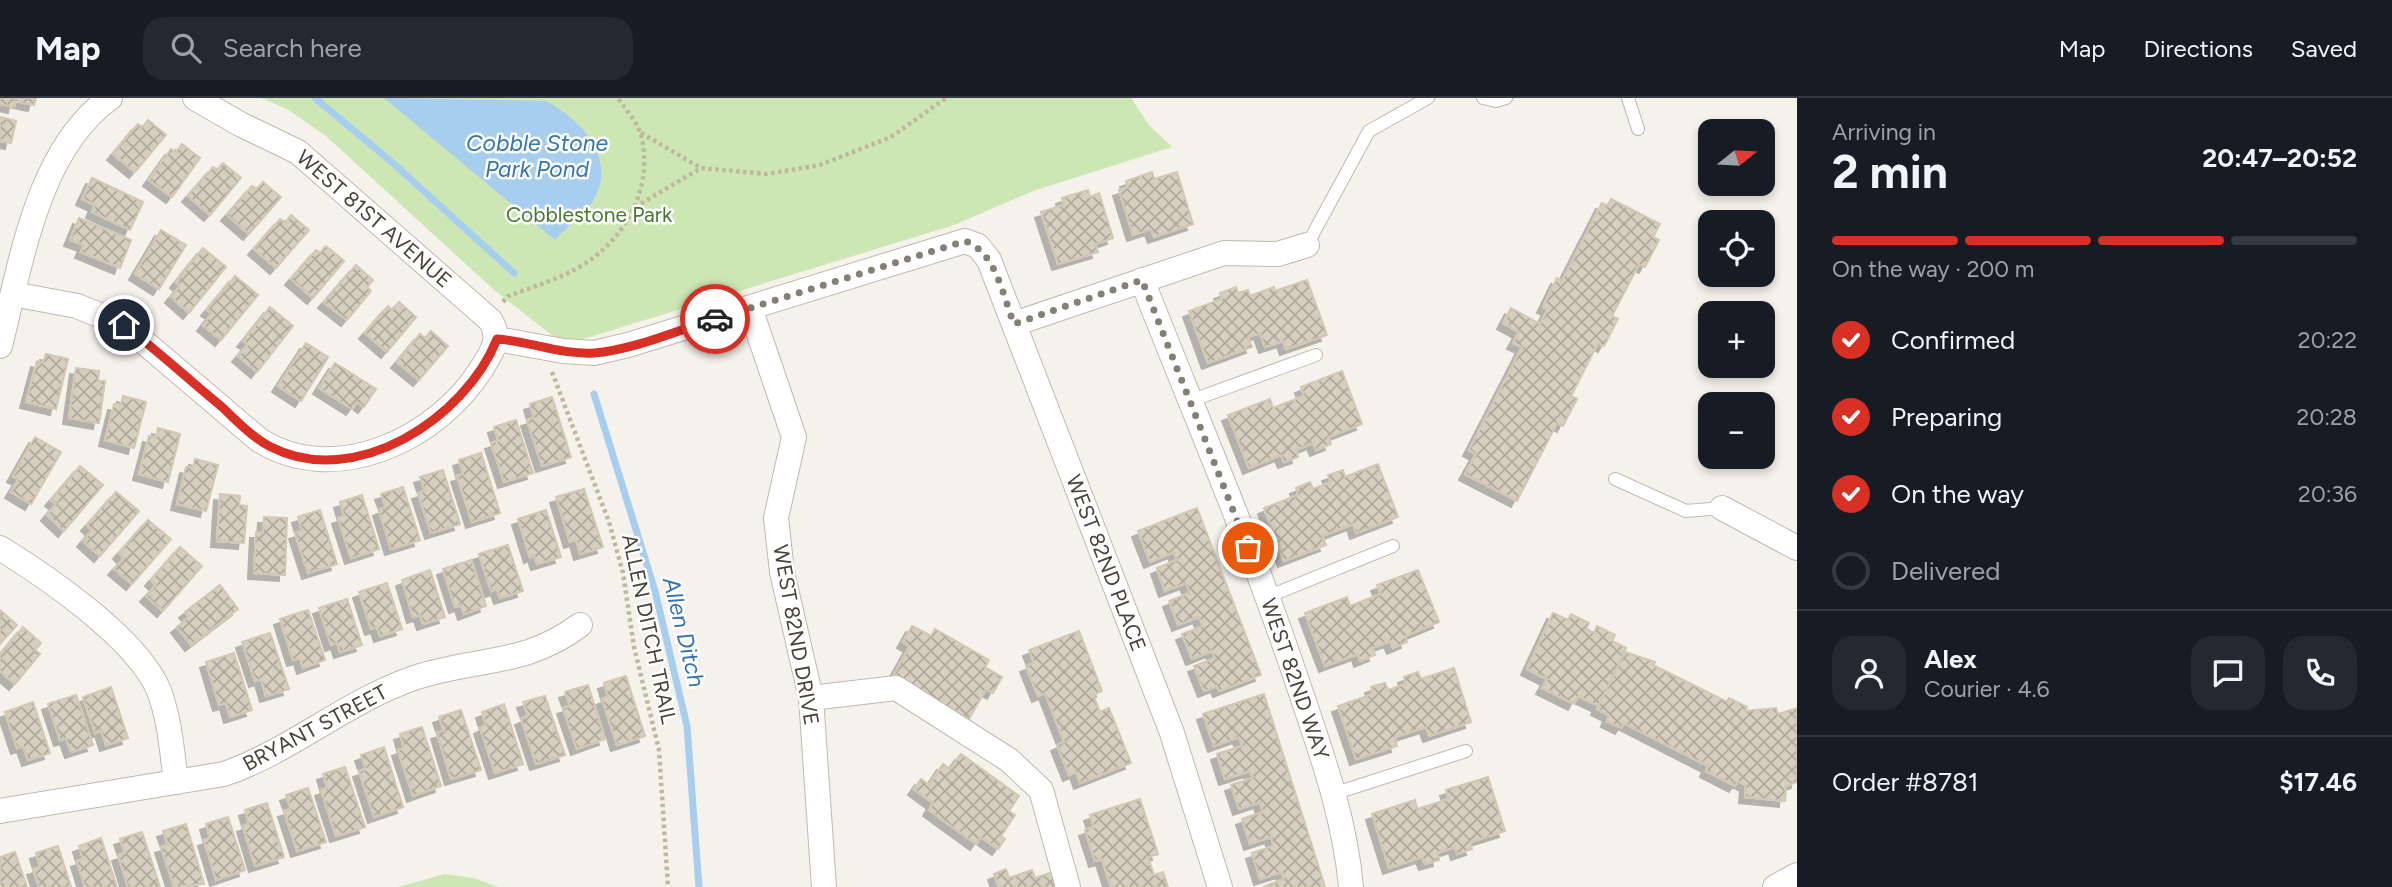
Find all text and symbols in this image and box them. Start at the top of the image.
search box [143,17,633,80]
text: Map [35,29,101,68]
icon: search [167,29,205,67]
text: Search here [223,32,362,64]
text: Map [2059,34,2105,63]
text: Directions [2143,34,2253,63]
text: Saved [2291,34,2357,63]
text: Arriving in [1832,118,1936,146]
north arrow [1698,119,1774,196]
map controls [1698,119,1775,469]
water label: Cobble Stone Park Pond [466,129,608,183]
text: 20:47–20:52 [2202,142,2357,174]
street label: WEST 81ST AVENUE [292,144,457,293]
text: 2 min [1832,144,1948,200]
park label: Cobblestone Park [506,202,673,227]
button: locate [1698,210,1775,287]
text: On the way · 200 m [1832,255,2034,283]
courier [680,284,750,354]
pin [94,295,154,355]
icon: car [696,300,734,338]
button: + [1698,301,1775,378]
icon: home [105,306,143,344]
icon: check [1832,321,1870,359]
text: Confirmed [1891,324,2015,356]
text: 20:22 [2298,326,2357,354]
button: − [1698,392,1775,469]
icon: check [1832,398,1870,436]
text: Preparing [1891,401,2002,433]
text: 20:28 [2297,403,2357,431]
street label: WEST 82ND PLACE [1061,471,1152,655]
icon: check [1832,475,1870,513]
text: On the way [1891,478,2024,510]
text: 20:36 [2298,480,2357,508]
pin [1218,518,1278,578]
icon: bag [1229,529,1267,567]
street label: ALLEN DITCH TRAIL [617,532,682,726]
street label: WEST 82ND DRIVE [768,543,825,727]
text: Delivered [1891,555,2000,587]
water label: Allen Ditch [657,573,711,690]
street label: WEST 82ND WAY [1256,595,1335,763]
button: person [1832,636,1906,710]
button: chat [2191,636,2265,710]
button: phone [2283,636,2357,710]
text: Alex [1924,643,1977,675]
text: Courier · 4.6 [1924,675,2050,703]
street label: BRYANT STREET [238,679,392,776]
text: Order #8781 [1832,766,1979,798]
text: $17.46 [2279,766,2357,798]

